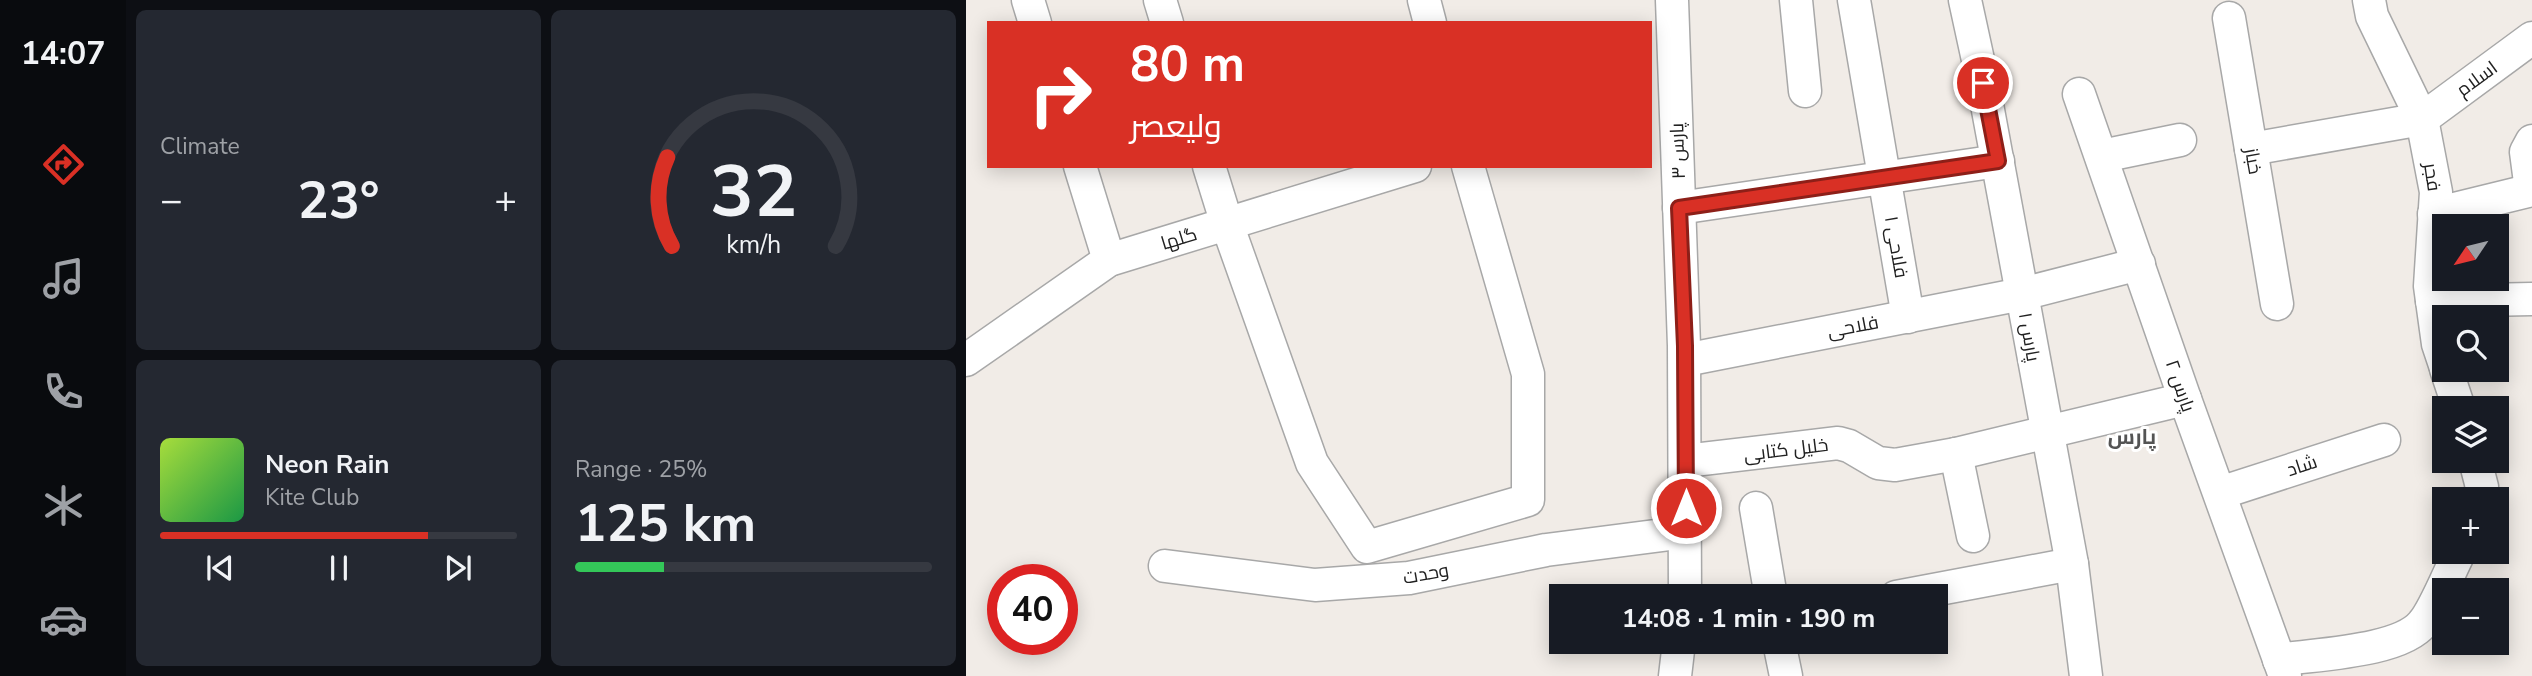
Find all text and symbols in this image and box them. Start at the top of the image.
text: 80 m [1130,31,1245,98]
text: 14:07 [21,32,105,75]
icon: right [1015,49,1106,140]
pin [1953,53,2013,113]
street label: اسلام [2451,55,2503,103]
icon: arrive [1964,64,2002,102]
text: ولیعصر [1130,105,1222,148]
street label: پارس ۳ [1664,122,1692,180]
text: Climate [160,131,240,162]
icon: directions [39,140,88,189]
text: 32 [710,142,797,242]
street label: خباز [2238,145,2268,176]
street label: فجر [2417,160,2447,193]
text: 23° [297,165,380,236]
text: − [160,175,183,226]
text: + [494,175,517,226]
street label: فلاحی ۱ [1878,214,1914,280]
north arrow [2432,214,2510,290]
map controls [2432,214,2509,655]
street label: گلها [1158,221,1200,257]
text: km/h [726,228,781,262]
icon: music [39,254,88,303]
button: search [2432,305,2509,382]
street label: فلاحی [1825,309,1881,345]
street label: پارس ۱ [2012,310,2046,364]
street label: پارس ۲ [2159,356,2201,416]
icon: phone [39,367,88,416]
button: layers [2432,396,2509,473]
district label: پارس [2108,423,2157,452]
street label: خلیل کتابی [1742,432,1830,468]
text: Neon Rain [265,447,390,482]
street label: شاد [2283,449,2321,483]
text: Range · 25% [575,454,707,485]
position arrow [1649,471,1723,545]
icon: climate [39,481,88,530]
text: Kite Club [265,482,359,513]
button: + [2432,487,2509,564]
text: 125 km [575,488,756,559]
icon: previous [201,549,239,587]
icon: pause [320,549,358,587]
icon: next [439,549,477,587]
street label: وحدت [1401,557,1451,591]
speed limit sign: 40 [987,564,1078,655]
button: − [2432,578,2509,655]
icon: car [39,595,88,644]
text: 14:08 · 1 min · 190 m [1622,601,1875,636]

